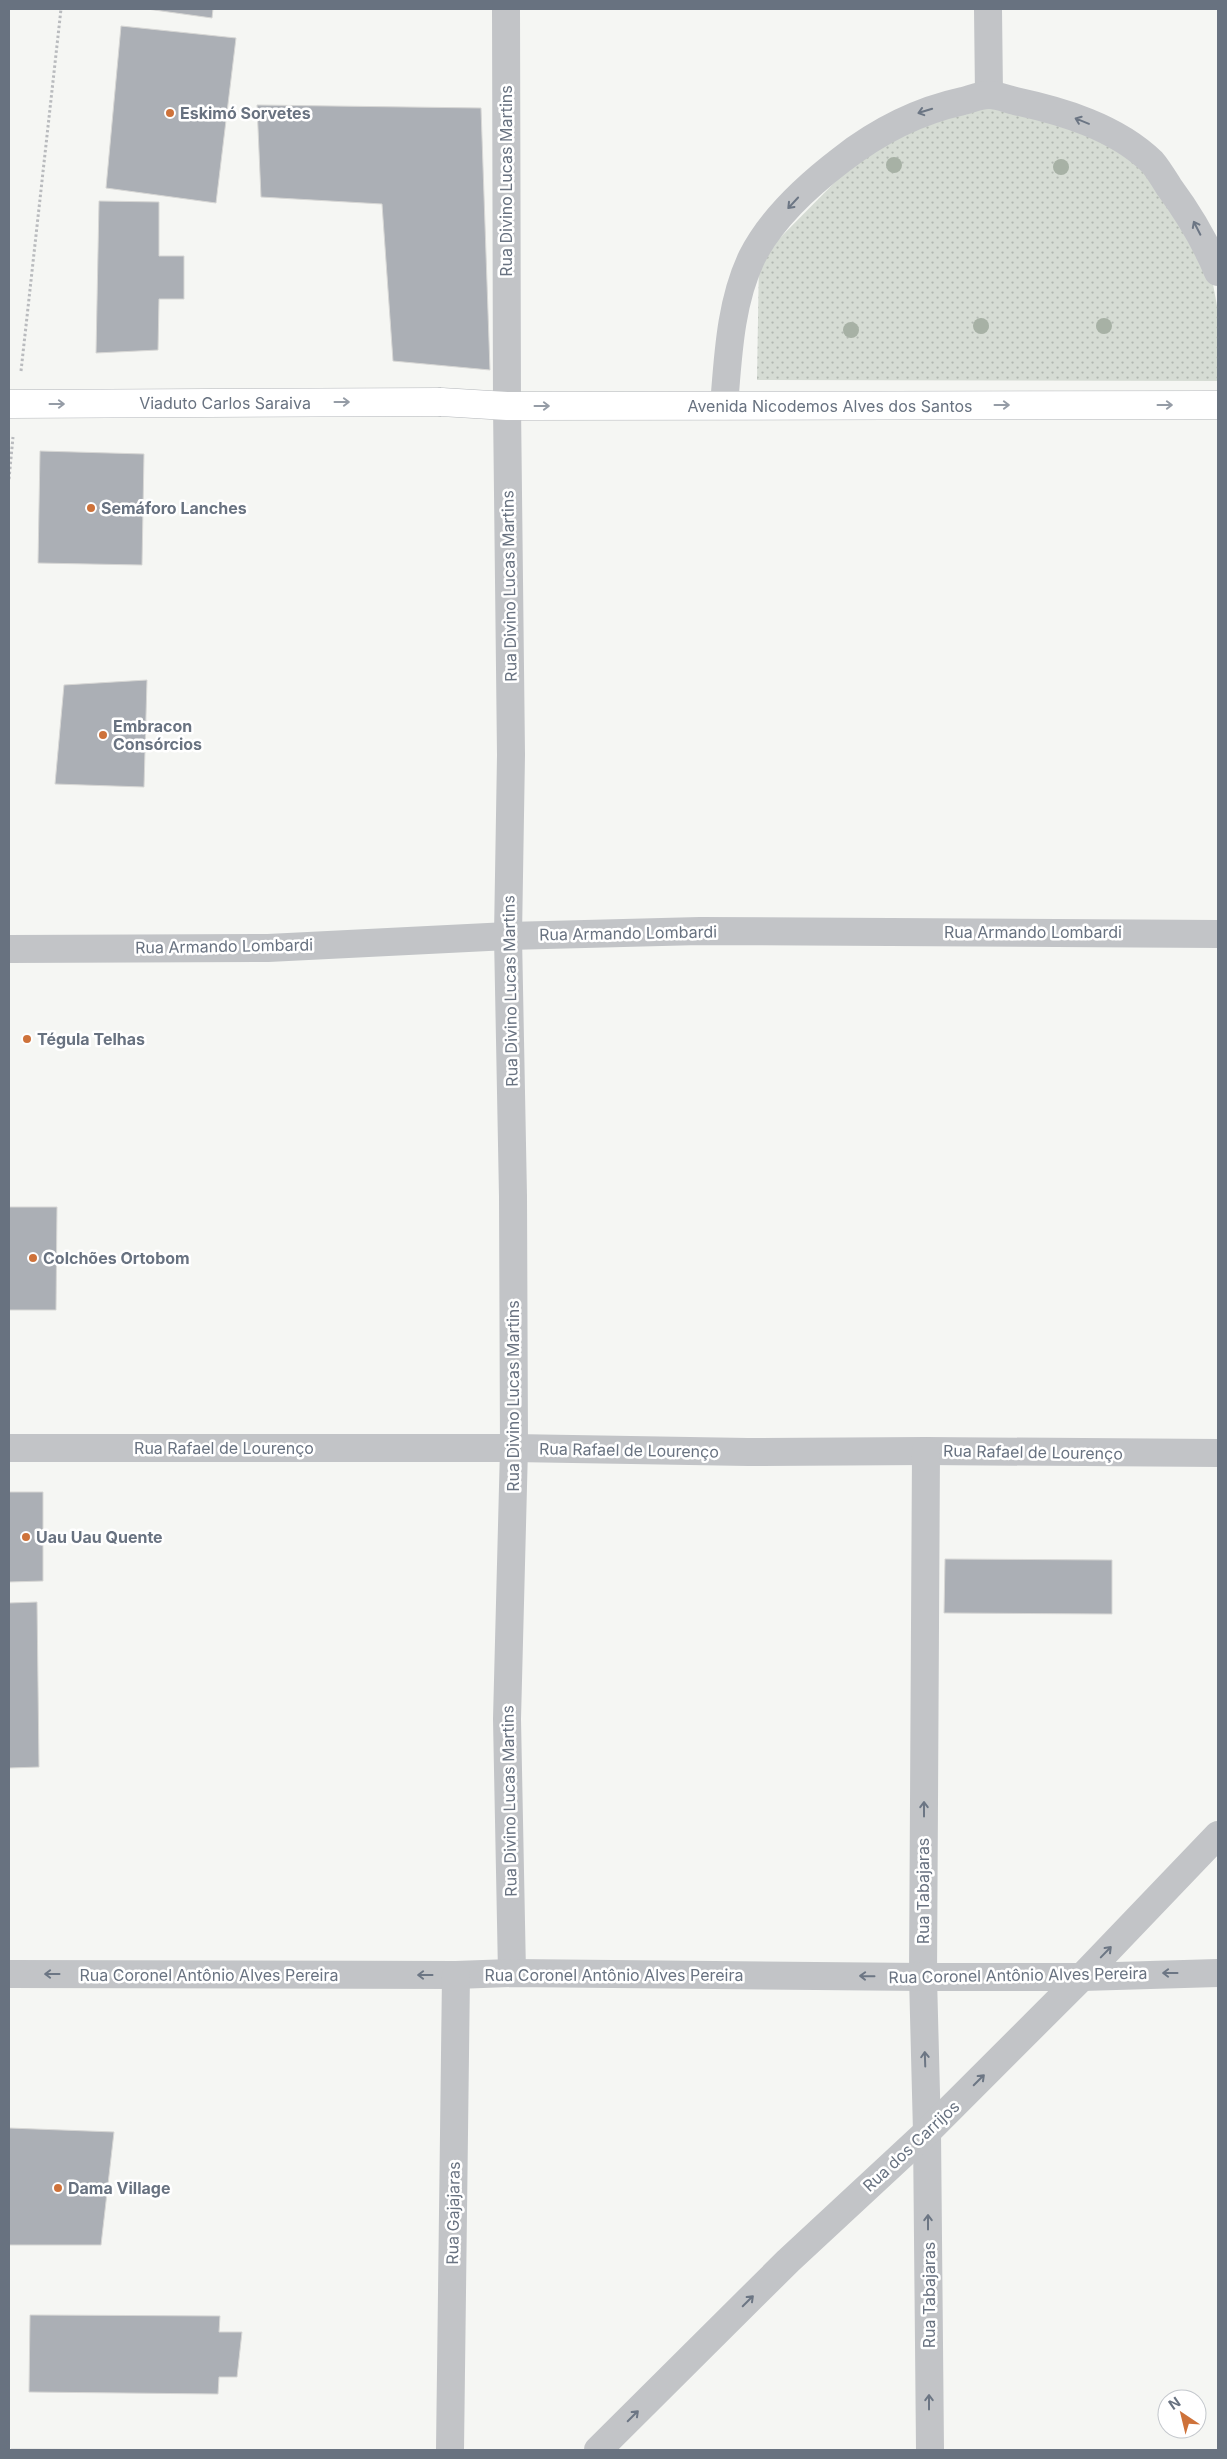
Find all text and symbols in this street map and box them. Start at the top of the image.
street label: Rua Divino Lucas Martins [496,85,516,277]
place label: Eskimó Sorvetes [180,103,311,123]
marker: Eskimó Sorvetes [164,107,176,119]
one-way arrow [917,107,933,117]
one-way arrow [1074,115,1089,124]
one-way arrow [787,197,799,210]
one-way arrow [1192,221,1201,236]
street label: Viaduto Carlos Saraiva [139,393,311,413]
street label: Avenida Nicodemos Alves dos Santos [687,396,973,416]
one-way arrow [334,397,350,407]
one-way arrow [49,399,65,409]
one-way arrow [1156,400,1173,410]
one-way arrow [534,401,550,411]
one-way arrow [994,401,1010,410]
street label: Rua Divino Lucas Martins [497,490,521,682]
place label: Semáforo Lanches [101,498,247,518]
marker: Semáforo Lanches [85,502,97,514]
place label: Embracon Consórcios [113,716,202,754]
marker: Embracon Consórcios [97,729,109,741]
street label: Rua Divino Lucas Martins [498,895,522,1087]
street label: Rua Armando Lombardi [539,921,717,945]
street label: Rua Armando Lombardi [944,922,1122,942]
street label: Rua Armando Lombardi [135,934,313,958]
place label: Tégula Telhas [37,1029,145,1049]
marker: Tégula Telhas [21,1033,33,1045]
place label: Colchões Ortobom [43,1248,190,1268]
marker: Colchões Ortobom [27,1252,39,1264]
street label: Rua Divino Lucas Martins [503,1300,523,1492]
street label: Rua Rafael de Lourenço [134,1438,314,1458]
street label: Rua Rafael de Lourenço [539,1438,719,1462]
street label: Rua Rafael de Lourenço [943,1440,1123,1464]
place label: Uau Uau Quente [36,1527,163,1547]
marker: Uau Uau Quente [20,1531,32,1543]
street label: Rua Divino Lucas Martins [497,1705,521,1897]
one-way arrow [919,1801,929,1818]
street label: Rua Tabajaras [913,1838,933,1944]
one-way arrow [1100,1946,1112,1958]
street label: Rua Coronel Antônio Alves Pereira [888,1963,1148,1987]
street label: Rua Coronel Antônio Alves Pereira [80,1965,339,1985]
street label: Rua Coronel Antônio Alves Pereira [485,1965,744,1985]
one-way arrow [1162,1968,1178,1978]
one-way arrow [44,1970,60,1979]
one-way arrow [417,1970,433,1980]
one-way arrow [859,1972,875,1981]
one-way arrow [920,2051,930,2068]
one-way arrow [973,2074,986,2086]
street label: Rua dos Carrijos [859,2096,963,2196]
street label: Rua Gajajaras [442,2161,464,2265]
place label: Dama Village [68,2178,170,2198]
marker: Dama Village [52,2182,64,2194]
one-way arrow [923,2214,933,2230]
street label: Rua Tabajaras [919,2242,939,2348]
one-way arrow [742,2295,754,2307]
north arrow [1157,2389,1207,2439]
text: N [1165,2393,1184,2413]
one-way arrow [924,2394,934,2410]
one-way arrow [627,2410,639,2422]

